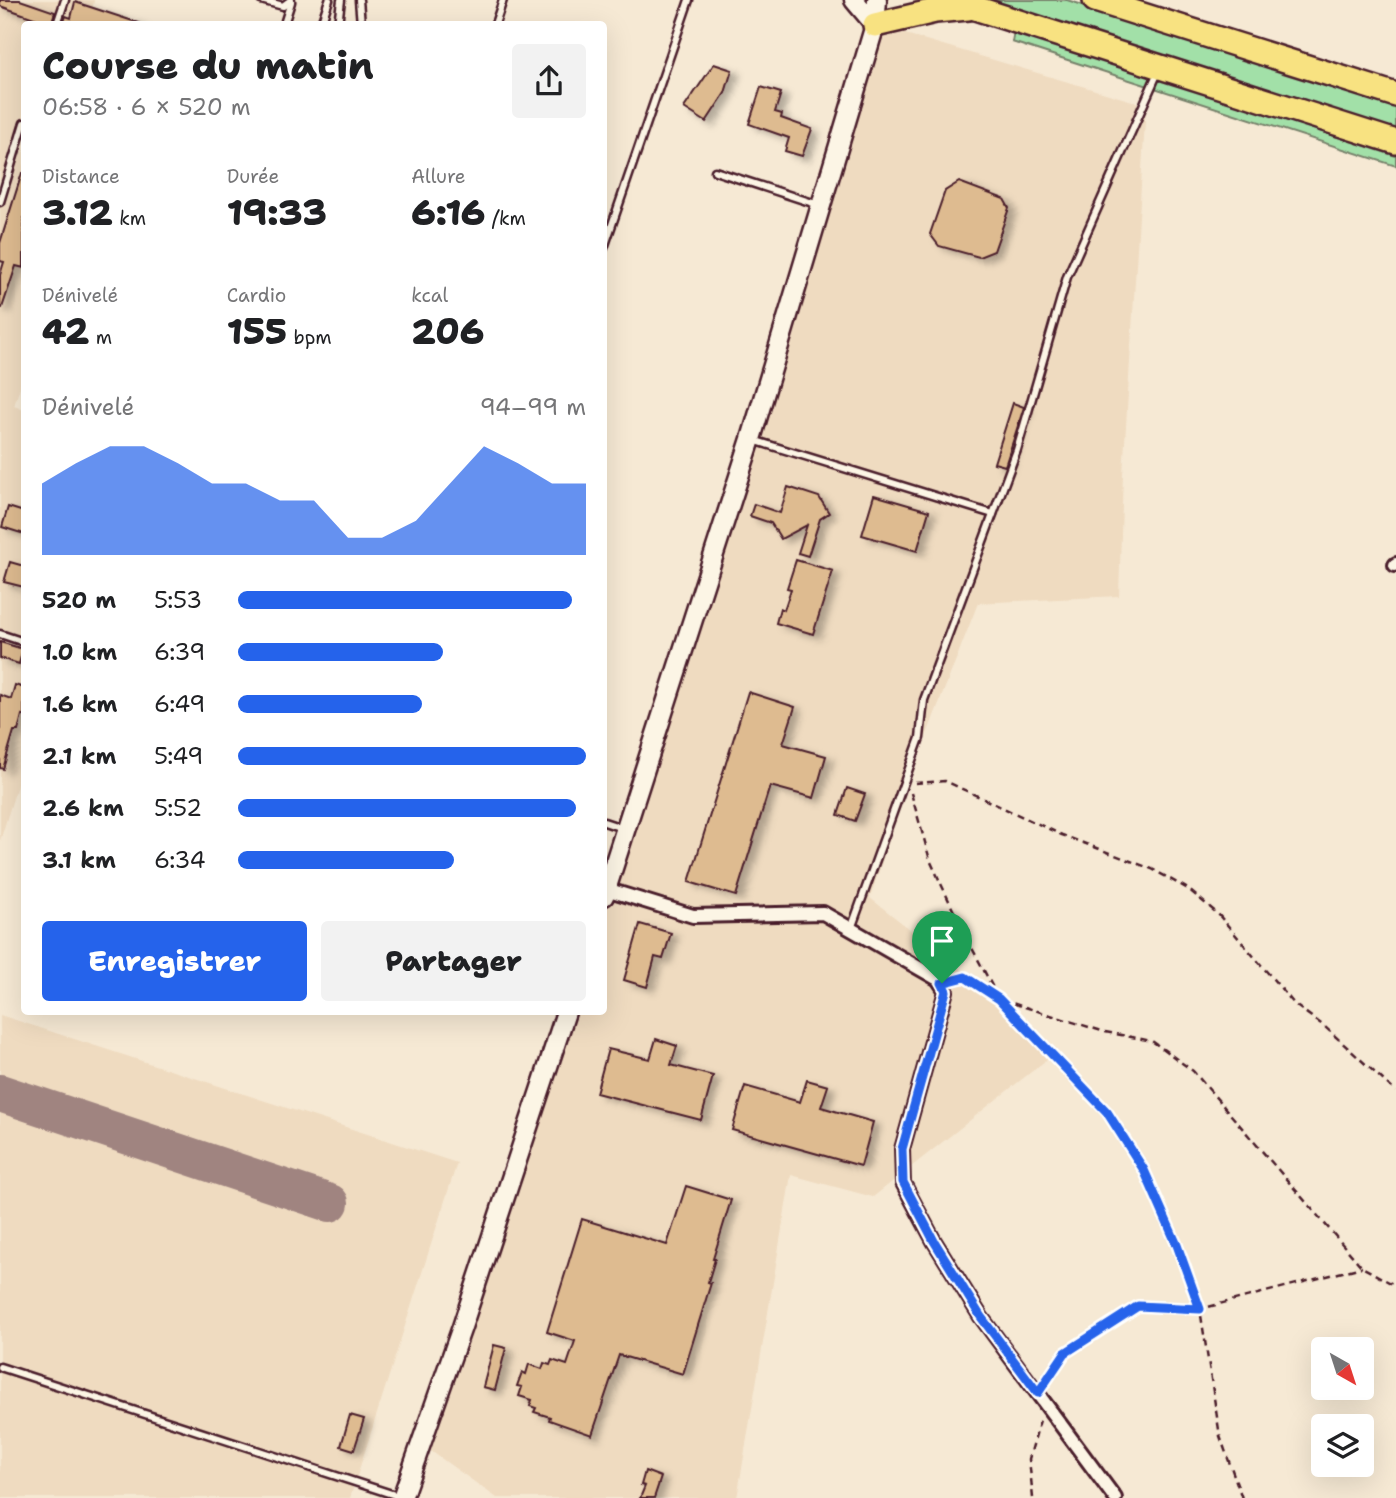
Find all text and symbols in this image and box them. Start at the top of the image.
text: Course du matin [42,40,374,91]
button: share [512,44,586,118]
text: 06:58 · 6 × 520 m [42,92,250,122]
text: Distance [42,164,120,189]
text: Durée [227,164,279,189]
text: Allure [411,164,466,189]
text: 3.12 [42,189,113,236]
text: 19:33 [227,189,327,236]
text: 6:16 [411,189,485,236]
text: km [113,206,146,231]
text: /km [485,206,526,231]
text: Dénivelé [42,283,118,308]
text: Cardio [227,283,286,308]
text: kcal [411,283,448,308]
text: 42 [42,308,89,355]
text: 155 [227,308,287,355]
text: 206 [411,308,484,355]
text: m [89,325,112,350]
text: bpm [287,325,332,350]
text: Dénivelé [42,392,134,422]
text: 94–99 m [480,392,586,422]
text: 520 m [42,585,116,615]
text: 5:53 [154,585,202,615]
text: 1.0 km [42,637,117,667]
text: 6:39 [154,637,205,667]
text: 1.6 km [42,689,117,719]
text: 6:49 [154,689,205,719]
text: 2.1 km [42,741,116,771]
text: 5:49 [154,741,203,771]
text: 2.6 km [42,793,124,823]
text: 5:52 [154,793,202,823]
text: 3.1 km [42,845,116,875]
text: 6:34 [154,845,206,875]
pin [912,911,972,983]
button: Enregistrer [42,921,307,1001]
button: Partager [321,921,586,1001]
icon: arrive [923,922,961,960]
north arrow [1311,1337,1374,1400]
map controls [1311,1337,1374,1477]
button: layers [1311,1414,1374,1477]

